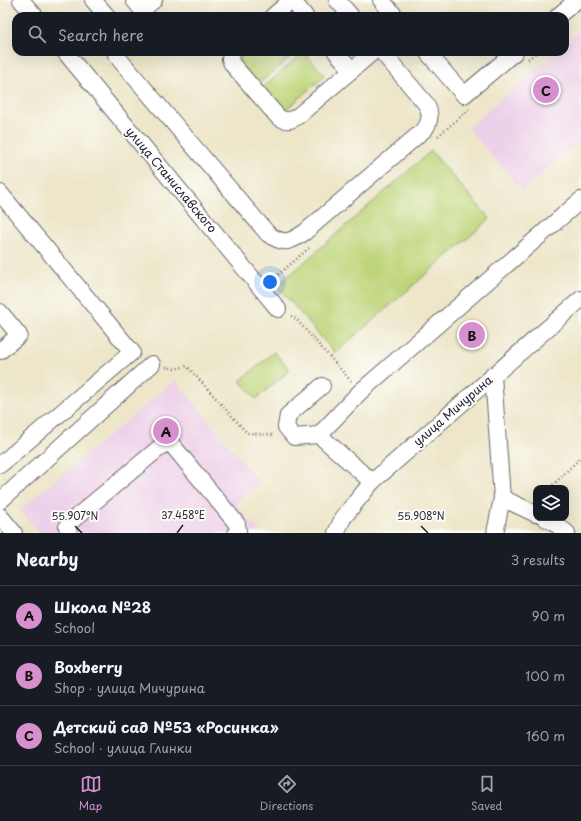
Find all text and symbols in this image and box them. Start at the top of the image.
search box [12,12,569,56]
icon: search [26,23,48,45]
text: Search here [58,23,144,46]
pin: C [533,75,559,105]
street label: улица Станиславского [122,122,222,236]
your location [260,272,280,292]
pin: B [459,320,485,350]
street label: улица Мичурина [409,370,496,450]
pin: A [153,416,179,446]
map controls [533,485,569,521]
button: layers [533,485,569,521]
text: 37.458°E [161,507,205,522]
text: 55.907°N [52,508,99,523]
text: 55.908°N [397,508,445,523]
text: Nearby [16,546,78,572]
text: 3 results [511,550,565,569]
text: Школа №28 [54,595,151,618]
text: A [24,606,34,625]
text: 90 m [532,606,565,625]
text: School [54,618,95,637]
text: Boxberry [54,655,123,678]
text: B [25,666,33,685]
text: 100 m [525,666,565,685]
text: Shop · улица Мичурина [54,678,205,697]
text: Детский сад №53 «Росинка» [54,715,279,738]
text: C [24,726,34,745]
text: 160 m [526,726,565,745]
text: School · улица Глинки [54,738,192,757]
tab: Map [79,773,102,814]
tab: Directions [260,773,313,814]
tab: Saved [471,773,502,814]

